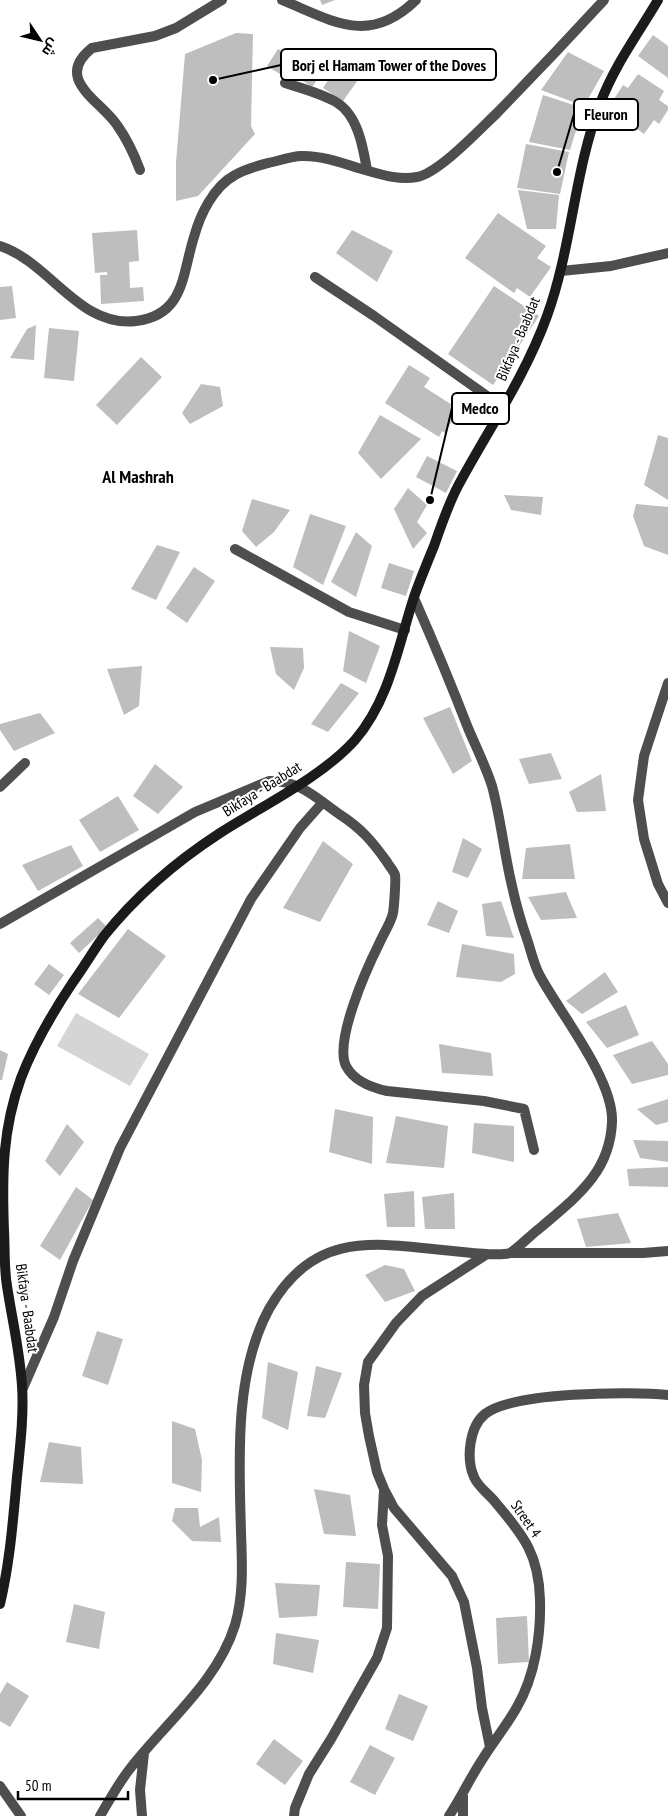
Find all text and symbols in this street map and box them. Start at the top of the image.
north arrow [15,15,65,65]
text: ش [38,35,63,60]
callout: Borj el Hamam Tower of the Doves [281,49,496,80]
text: Borj el Hamam Tower of the Doves [292,55,486,75]
callout: Fleuron [574,99,638,130]
text: Fleuron [584,104,628,124]
street label: Bikfaya - Baabdat [491,294,544,384]
callout: Medco [452,393,509,424]
text: Medco [461,398,499,418]
district label: Al Mashrah [101,465,174,488]
street label: Bikfaya - Baabdat [219,757,305,820]
street label: Bikfaya - Baabdat [12,1262,43,1354]
street label: Street 4 [507,1496,546,1541]
scale bar [18,1768,128,1800]
text: 50 m [25,1776,51,1795]

